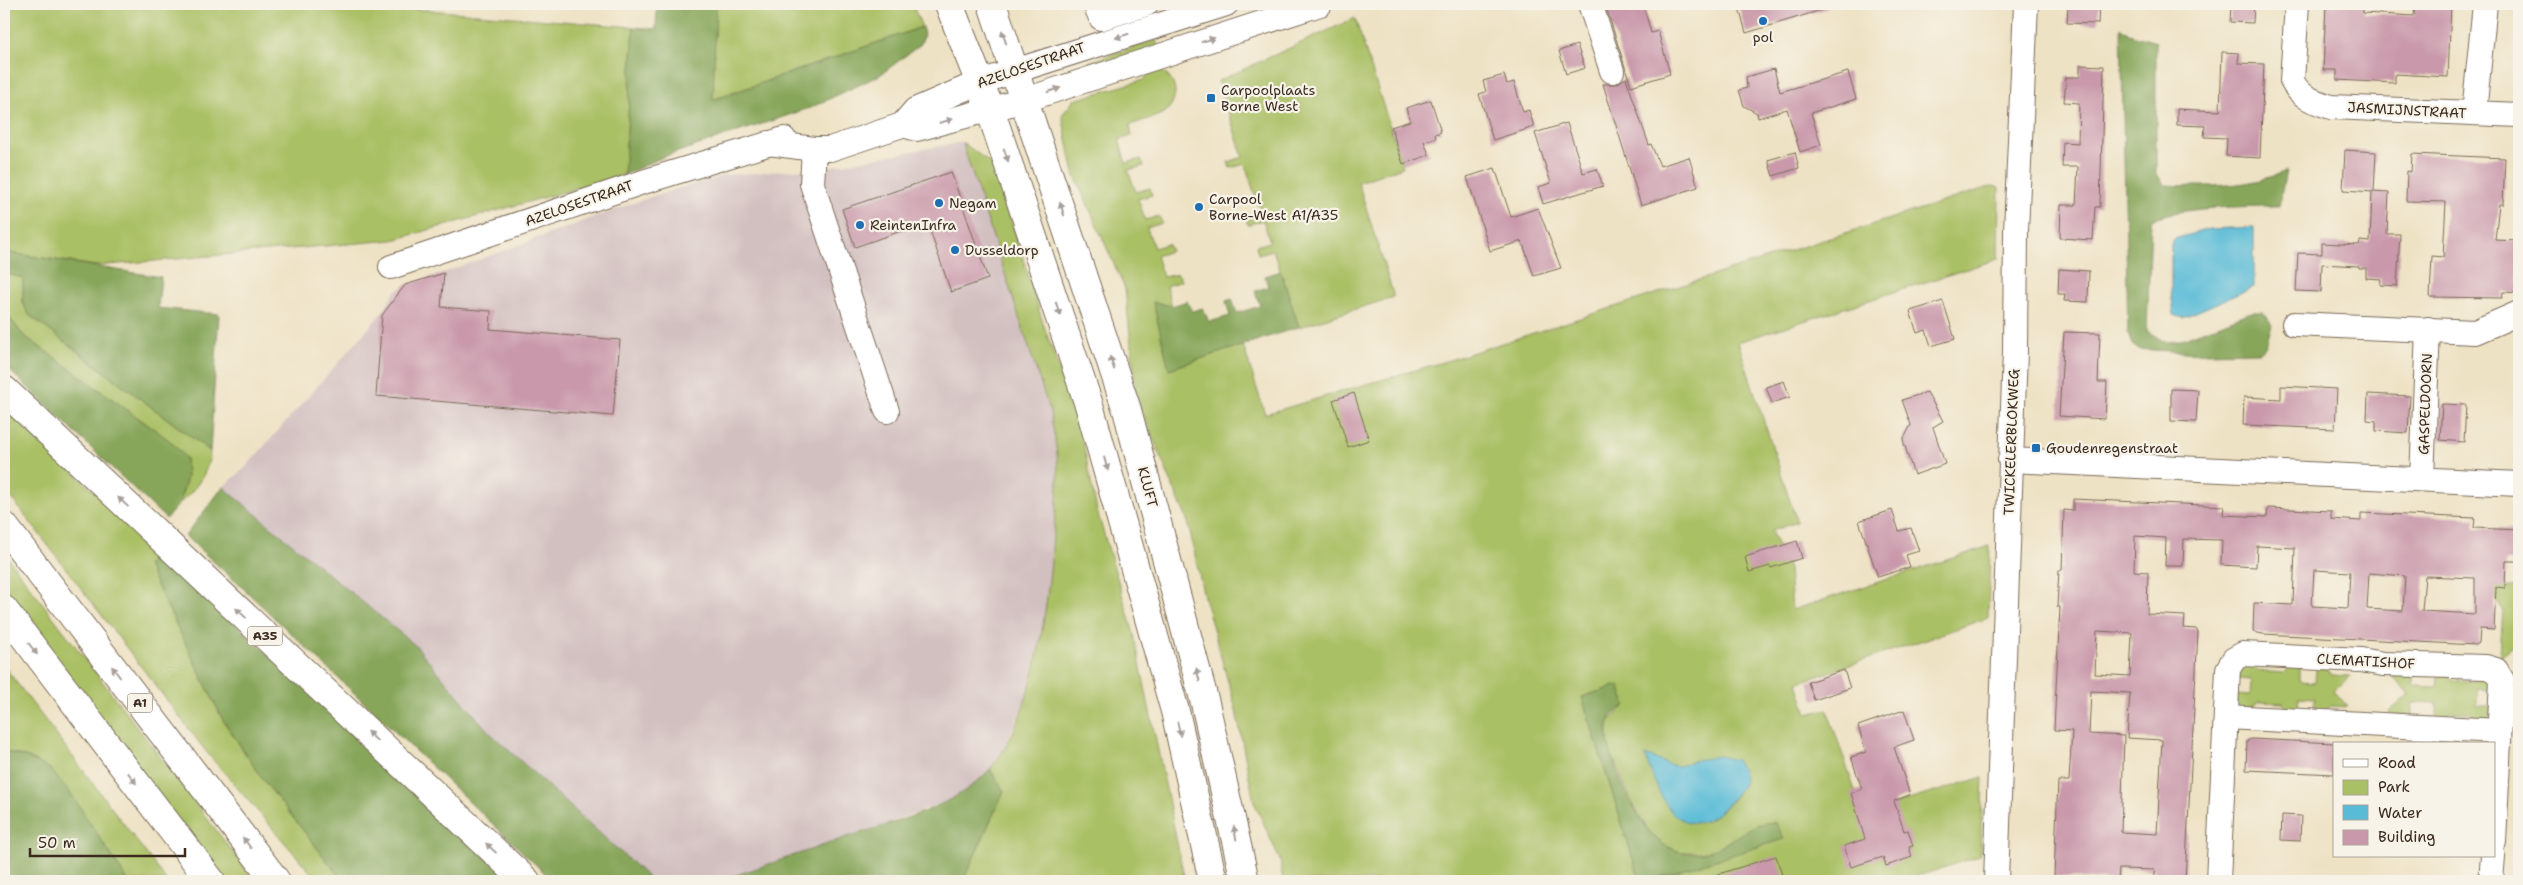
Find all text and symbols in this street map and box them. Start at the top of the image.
marker: pol [1757,15,1769,27]
place label: pol [1753,28,1774,46]
one-way arrow [1000,29,1008,44]
one-way arrow [1114,32,1129,40]
one-way arrow [1201,36,1216,44]
street label: AZELOSESTRAAT [974,38,1088,92]
place label: Carpoolplaats Borne West [1221,81,1316,115]
one-way arrow [1046,86,1061,94]
marker: Carpoolplaats Borne West [1205,92,1217,104]
street label: JASMIJNSTRAAT [2347,98,2467,122]
one-way arrow [939,117,954,125]
one-way arrow [1002,148,1010,163]
street label: AZELOSESTRAAT [522,176,636,230]
place label: Carpool Borne-West A1/A35 [1209,190,1338,224]
place label: Negam [949,194,997,212]
marker: Negam [933,197,945,209]
one-way arrow [1058,201,1065,216]
marker: Carpool Borne-West A1/A35 [1193,201,1205,213]
place label: ReintenInfra [870,216,957,234]
marker: ReintenInfra [854,219,866,231]
place label: Dusseldorp [965,241,1039,259]
marker: Dusseldorp [949,244,961,256]
one-way arrow [1054,302,1062,317]
street label: GASPELDOORN [2414,353,2436,455]
one-way arrow [1108,356,1115,371]
street label: TWICKELERBLOKWEG [1999,368,2023,516]
place label: Goudenregenstraat [2046,439,2178,457]
marker: Goudenregenstraat [2030,442,2042,454]
one-way arrow [1103,457,1111,472]
street label: KLUFT [1134,465,1162,510]
one-way arrow [117,496,129,508]
one-way arrow [236,607,248,619]
road number: A35 [248,626,282,646]
one-way arrow [28,642,39,655]
street label: CLEMATISHOF [2316,649,2416,673]
one-way arrow [111,665,121,679]
one-way arrow [1194,668,1202,683]
road number: A1 [128,694,152,712]
one-way arrow [1175,722,1183,737]
one-way arrow [367,730,379,742]
legend [2333,742,2496,858]
text: Road [2378,753,2416,773]
one-way arrow [126,771,137,784]
text: Park [2378,777,2410,797]
text: Water [2378,803,2422,823]
scale bar [30,825,185,857]
one-way arrow [1231,825,1239,841]
text: Building [2378,827,2435,847]
text: 50 m [38,833,76,853]
one-way arrow [241,836,252,849]
one-way arrow [485,842,497,854]

